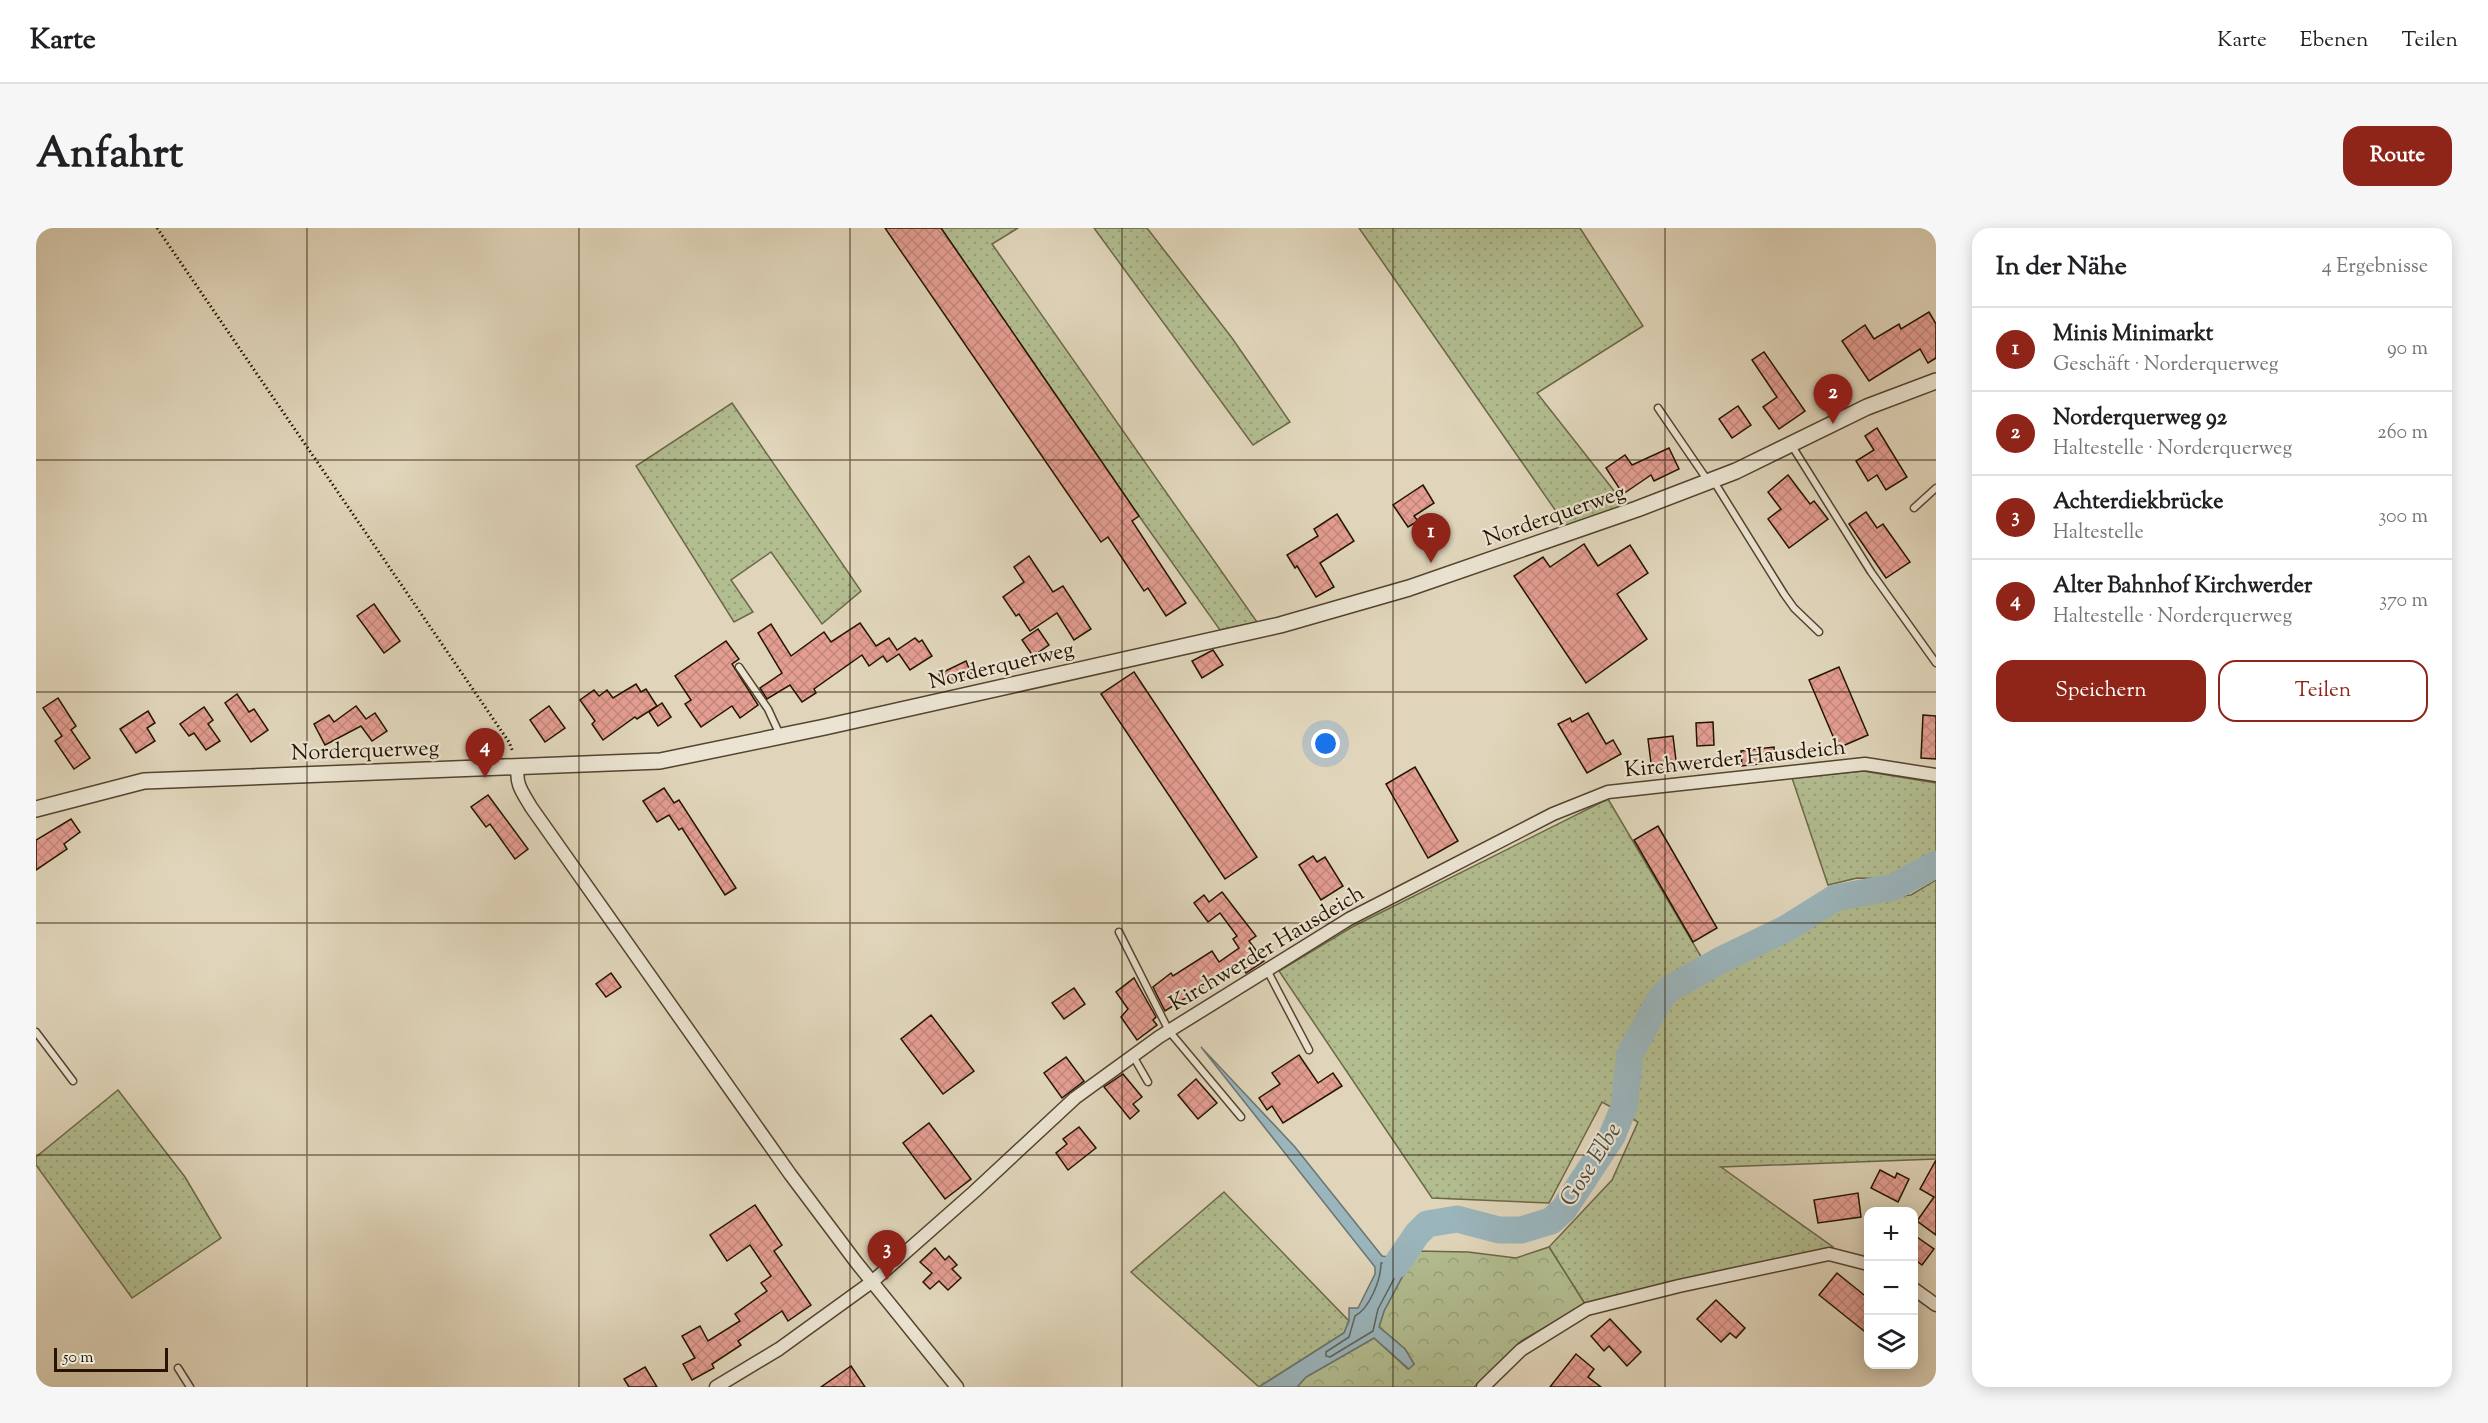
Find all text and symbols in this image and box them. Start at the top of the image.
text: Karte [30,21,96,61]
text: Karte [2217,26,2267,56]
text: Ebenen [2300,26,2368,56]
text: Teilen [2401,26,2458,56]
text: Anfahrt [36,126,183,186]
button: Route [2343,126,2452,186]
text: In der Nähe [1996,249,2127,286]
text: 4 Ergebnisse [2322,253,2428,282]
text: Minis Minimarkt [2053,319,2213,351]
text: 1 [2012,335,2019,364]
text: 90 m [2387,335,2428,364]
text: Geschäft · Norderquerweg [2053,351,2279,380]
pin: 2 [1814,374,1852,424]
text: Norderquerweg 92 [2053,403,2227,435]
text: 2 [2011,419,2020,448]
text: 260 m [2377,419,2428,448]
text: Haltestelle · Norderquerweg [2053,435,2292,464]
street label: Norderquerweg [1480,477,1631,556]
text: Achterdiekbrücke [2053,487,2223,519]
text: 3 [2011,503,2020,532]
text: 300 m [2378,503,2428,532]
pin: 1 [1412,514,1450,563]
text: Haltestelle [2053,519,2144,548]
text: Alter Bahnhof Kirchwerder [2053,571,2312,603]
text: 4 [2010,587,2021,616]
text: 370 m [2379,587,2428,616]
text: Haltestelle · Norderquerweg [2053,603,2292,632]
street label: Norderquerweg [926,635,1078,699]
button: Speichern [1996,660,2206,722]
button: Teilen [2218,660,2428,722]
pin: 4 [466,728,504,778]
your location [1311,729,1340,758]
street label: Kirchwerder Hausdeich [1623,732,1848,788]
street label: Norderquerweg [290,733,440,771]
street label: Kirchwerder Hausdeich [1164,879,1371,1021]
water label: Gose Elbe [1553,1117,1631,1214]
map controls [1864,1207,1918,1369]
button: + [1864,1207,1918,1261]
pin: 3 [868,1230,906,1280]
button: − [1864,1261,1918,1315]
button: layers [1864,1315,1918,1369]
scale bar [54,1345,168,1372]
text: 50 m [63,1347,94,1370]

